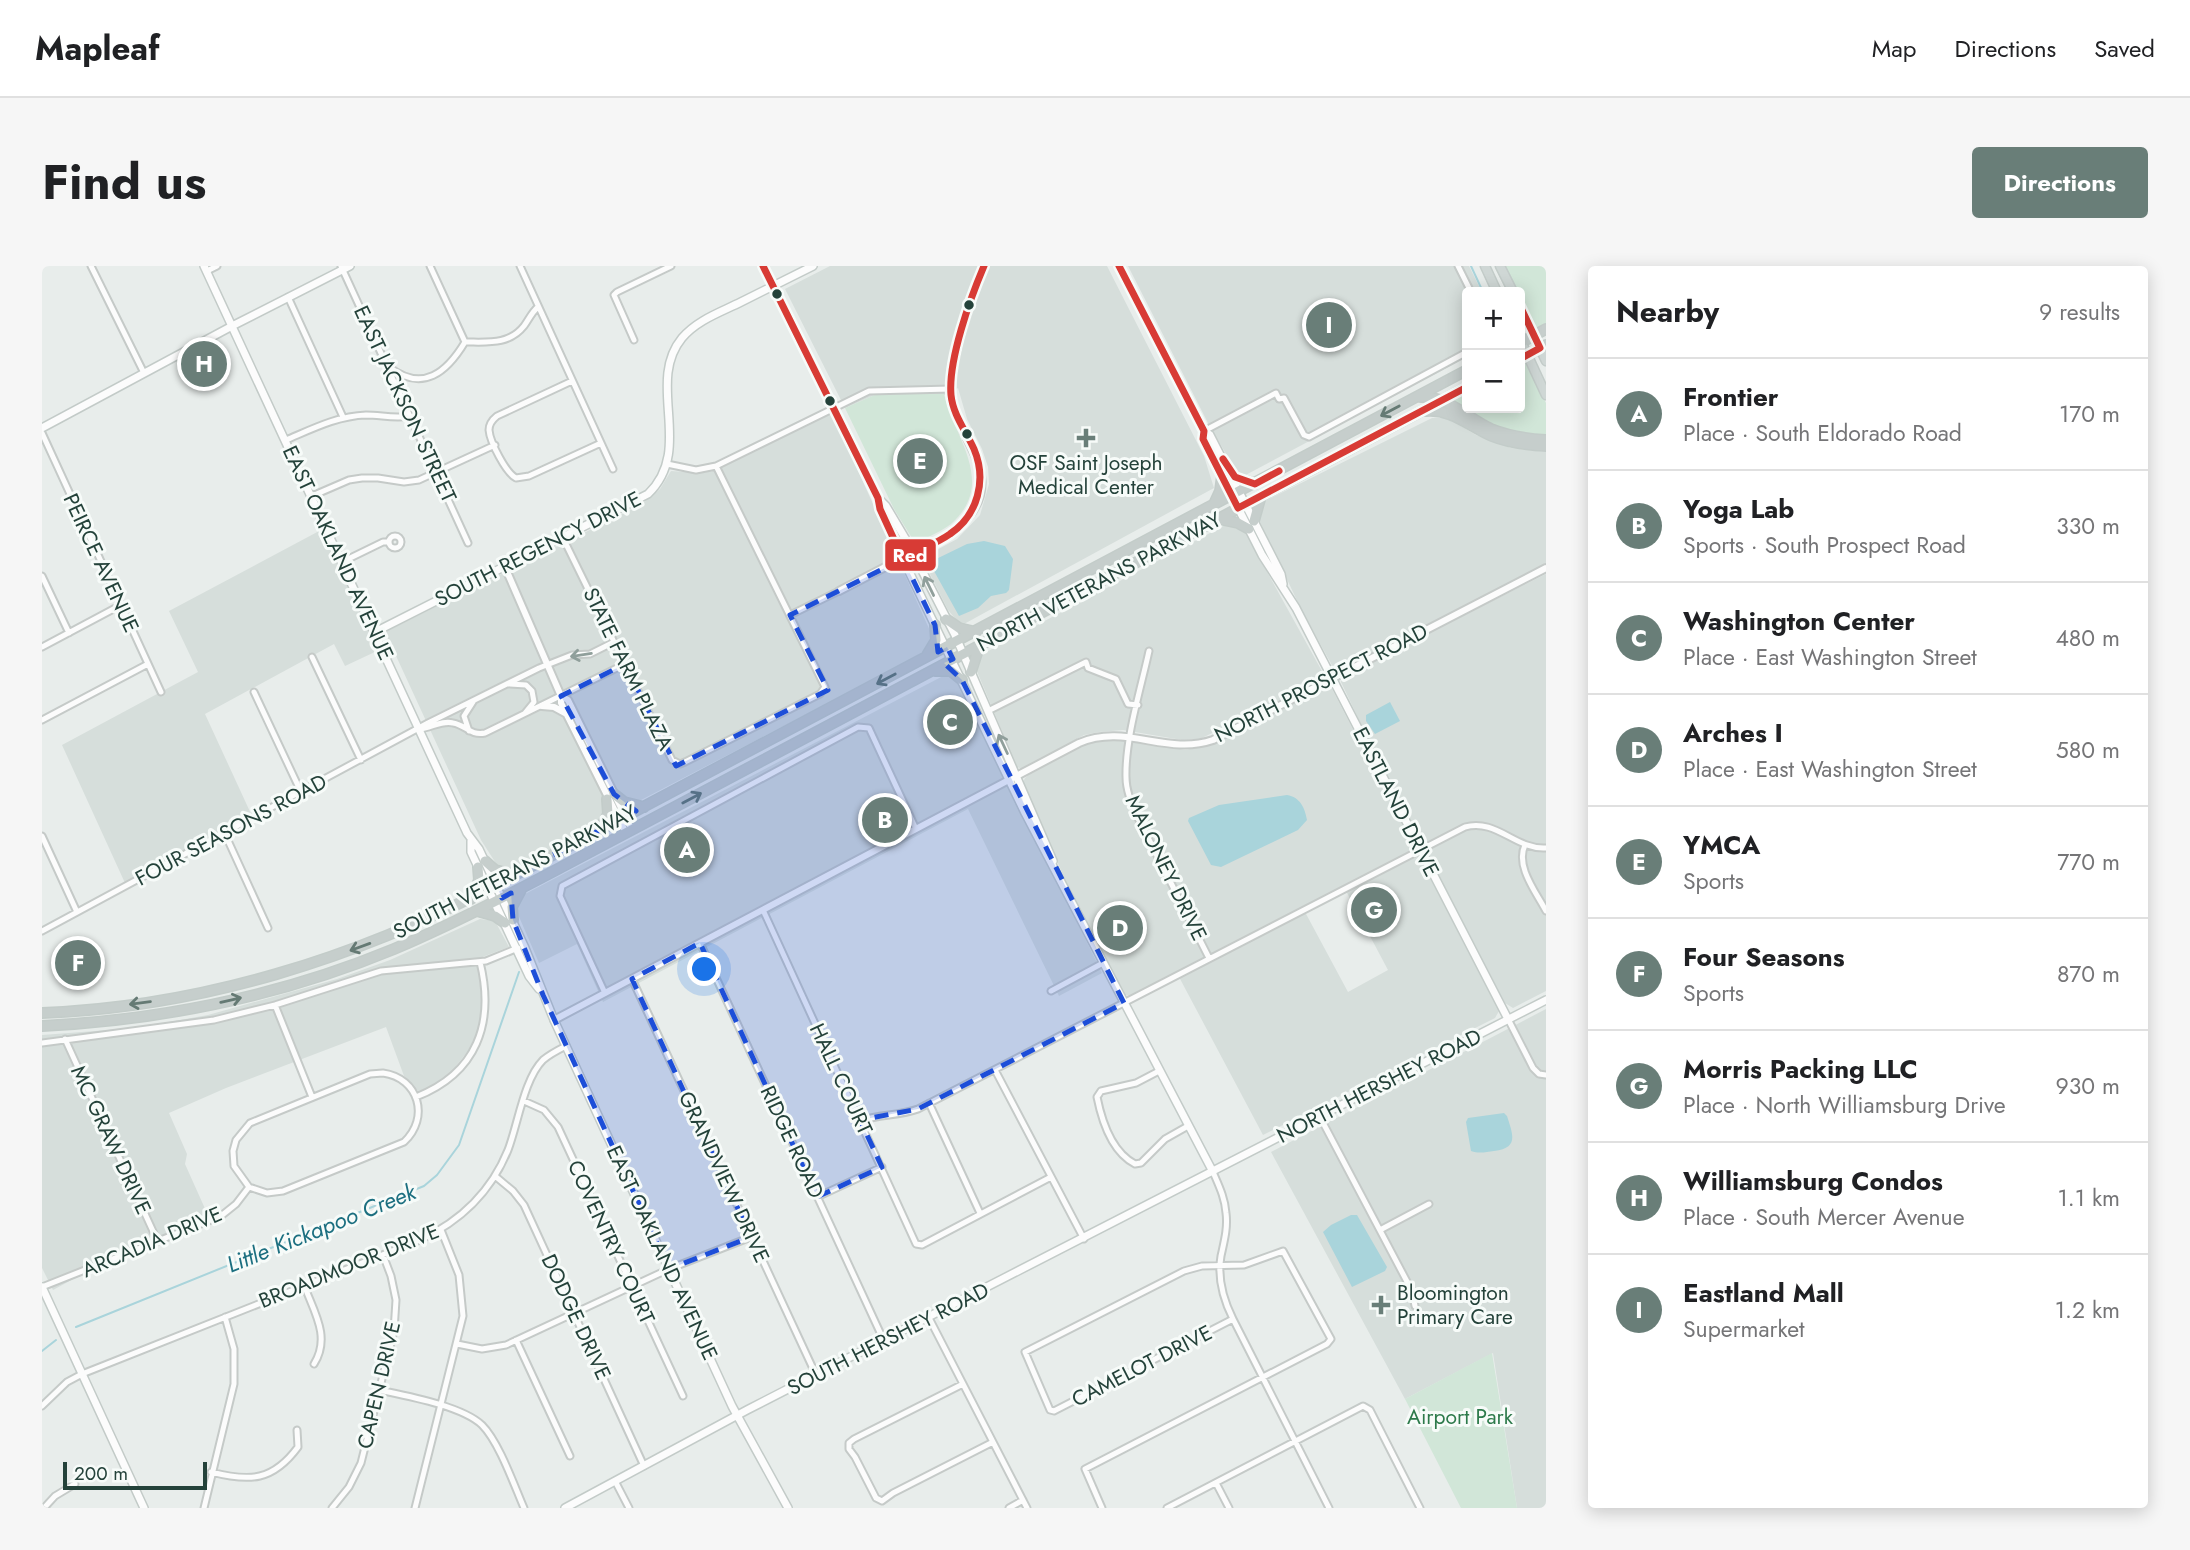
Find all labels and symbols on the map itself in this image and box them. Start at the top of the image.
unlabelled marker [770,287,784,301]
unlabelled marker [962,298,976,312]
pin: I [1306,299,1352,351]
street label: EAST JACKSON STREET [346,301,464,508]
pin: H [181,338,227,390]
unlabelled marker [823,394,837,408]
one-way arrow [1381,404,1401,418]
unlabelled marker [960,427,974,441]
marker: OSF Saint Joseph Medical Center [1076,428,1096,448]
pin: E [897,435,943,487]
street label: EAST OAKLAND AVENUE [275,441,401,665]
place label: OSF Saint Joseph Medical Center [1009,448,1163,502]
street label: SOUTH REGENCY DRIVE [430,484,646,614]
street label: PEIRCE AVENUE [56,489,146,637]
street label: NORTH VETERANS PARKWAY [971,505,1227,659]
line badge: Red [884,538,937,572]
text: Red [893,542,927,569]
one-way arrow [922,576,936,597]
street label: STATE FARM PLAZA [576,582,681,756]
street label: NORTH PROSPECT ROAD [1209,616,1433,750]
one-way arrow [570,649,593,662]
one-way arrow [877,672,897,686]
pin: C [927,696,973,748]
street label: EASTLAND DRIVE [1345,722,1447,882]
one-way arrow [996,734,1009,755]
street label: FOUR SEASONS ROAD [130,767,332,893]
one-way arrow [681,790,702,804]
street label: MALONEY DRIVE [1120,791,1212,945]
pin: B [862,794,908,846]
street label: SOUTH VETERANS PARKWAY [388,797,642,947]
pin: A [664,824,710,876]
pin: G [1351,884,1397,936]
pin: D [1097,902,1143,954]
pin: F [55,937,101,989]
one-way arrow [349,942,371,954]
your location [687,952,721,986]
one-way arrow [219,993,242,1006]
one-way arrow [129,997,152,1010]
street label: HALL COURT [802,1018,880,1140]
street label: NORTH HERSHEY ROAD [1271,1021,1487,1151]
street label: MC GRAW DRIVE [63,1061,159,1219]
street label: RIDGE ROAD [753,1081,831,1203]
street label: GRANDVIEW DRIVE [671,1086,777,1268]
street label: EAST OAKLAND AVENUE [599,1141,725,1365]
street label: COVENTRY COURT [560,1155,662,1329]
water label: Little Kickapoo Creek [221,1174,422,1281]
street label: ARCADIA DRIVE [77,1199,227,1285]
street label: BROADMOOR DRIVE [254,1216,444,1316]
street label: DODGE DRIVE [534,1249,618,1385]
street label: SOUTH HERSHEY ROAD [782,1275,994,1403]
place label: Bloomington Primary Care [1397,1278,1513,1332]
marker: Bloomington Primary Care [1371,1295,1391,1315]
street label: CAPEN DRIVE [350,1318,408,1452]
street label: CAMELOT DRIVE [1067,1318,1217,1414]
park label: Airport Park [1407,1402,1514,1432]
scale bar [63,1459,206,1491]

